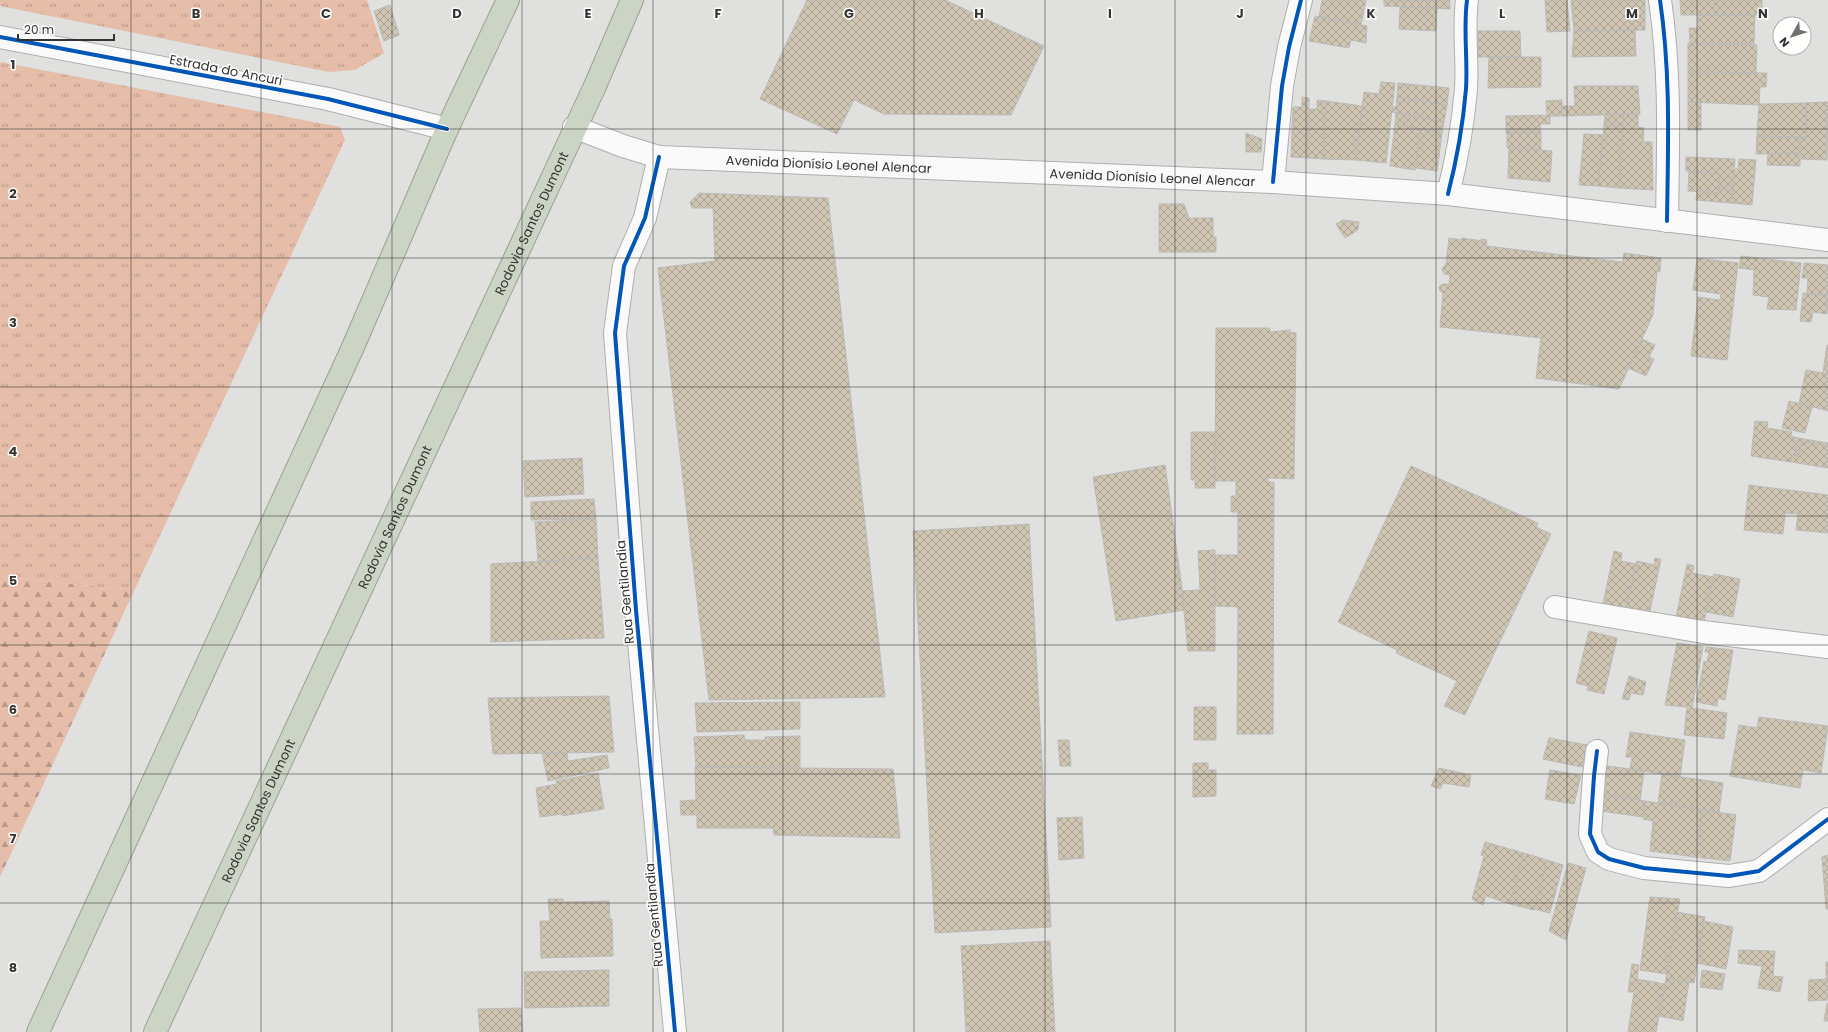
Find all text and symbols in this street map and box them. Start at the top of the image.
text: B [192,4,201,23]
text: C [321,4,331,23]
text: D [452,4,462,23]
text: E [584,4,592,23]
text: F [714,4,722,23]
text: G [844,4,854,23]
text: H [974,4,984,23]
text: I [1108,4,1112,23]
text: J [1236,4,1244,23]
text: K [1366,4,1376,23]
text: L [1499,4,1505,23]
text: M [1626,4,1638,23]
text: N [1758,4,1768,23]
scale bar [18,16,114,42]
north arrow [1772,16,1812,56]
text: 20 m [24,21,54,38]
text: N [1775,34,1793,51]
street label: Estrada do Ancuri [168,50,284,90]
text: 1 [11,55,15,74]
street label: Rodovia Santos Dumont [490,148,573,298]
street label: Avenida Dionísio Leonel Alencar [725,150,932,178]
street label: Avenida Dionísio Leonel Alencar [1049,163,1256,191]
text: 2 [9,184,17,203]
text: 3 [9,313,17,332]
text: 4 [9,442,18,461]
street label: Rodovia Santos Dumont [353,442,436,592]
street label: Rua Gentilandia [611,539,639,645]
text: 5 [9,571,17,590]
text: 6 [9,700,17,719]
street label: Rodovia Santos Dumont [216,736,300,886]
text: 7 [10,829,17,848]
street label: Rua Gentilandia [640,862,668,968]
text: 8 [9,958,17,977]

